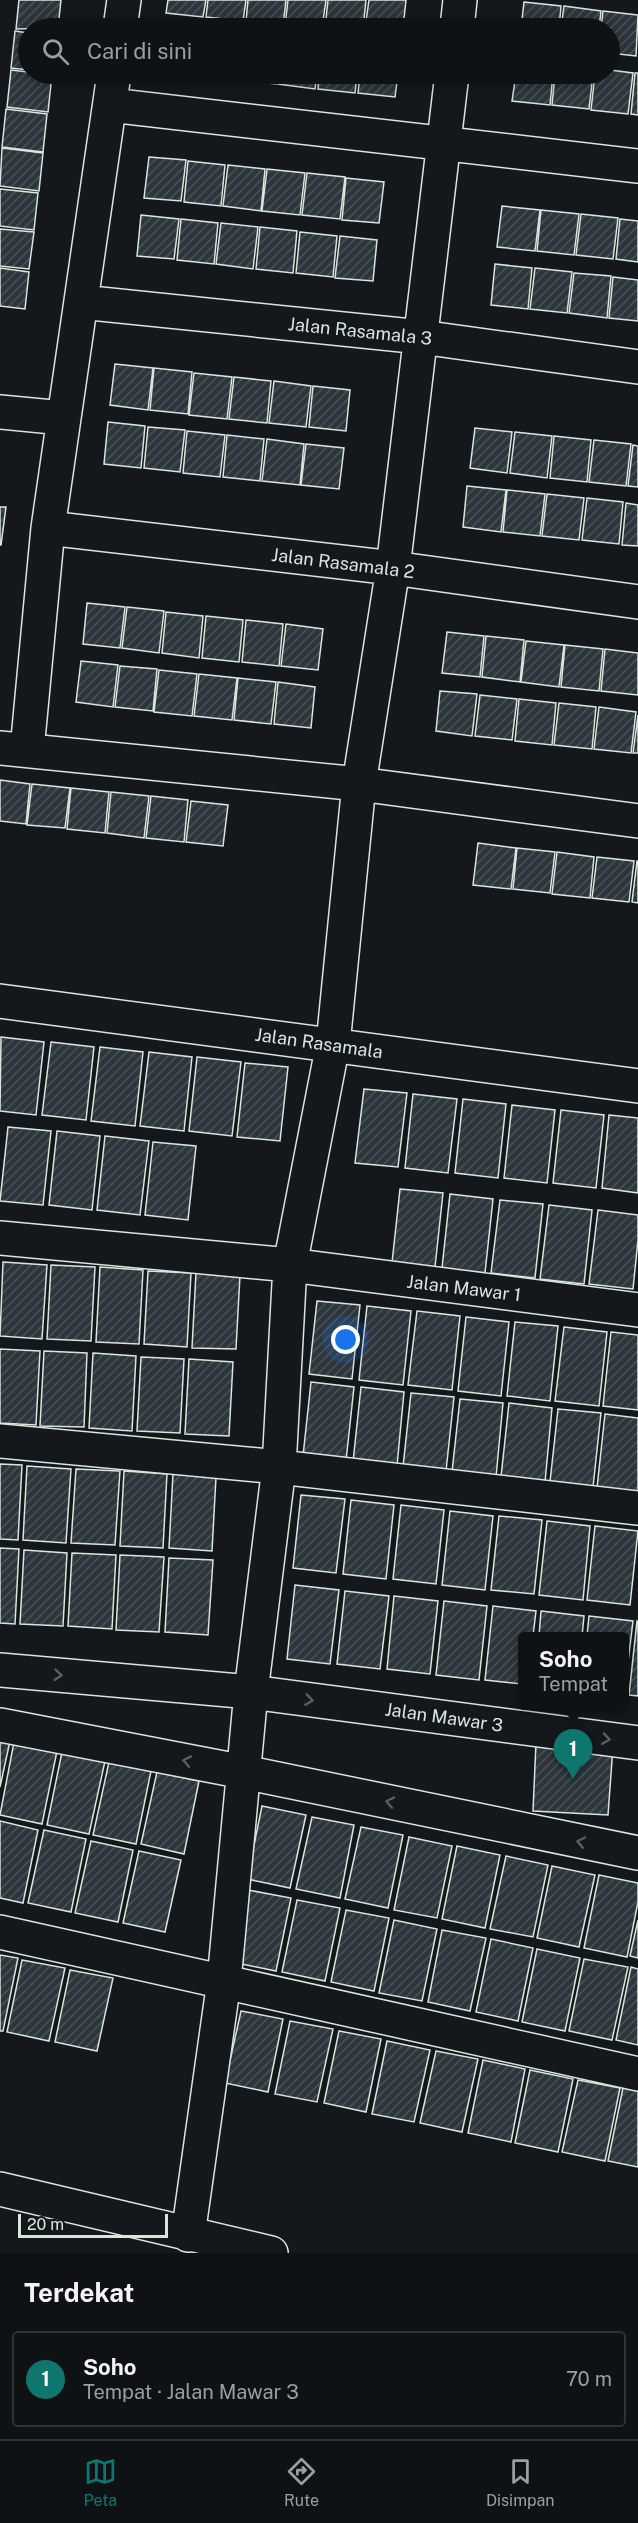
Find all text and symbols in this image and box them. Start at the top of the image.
search box [18,18,620,84]
icon: search [39,35,72,68]
text: Cari di sini [87,38,192,64]
street label: Jalan Rasamala 3 [287,313,433,349]
street label: Jalan Rasamala 2 [270,544,416,582]
street label: Jalan Rasamala [254,1024,384,1062]
street label: Jalan Mawar 1 [406,1271,522,1305]
your location [331,1325,360,1354]
popup [518,1632,629,1710]
text: Soho [539,1646,592,1672]
one-way arrow [54,1669,63,1682]
text: Tempat [539,1672,608,1696]
one-way arrow [304,1693,313,1705]
street label: Jalan Mawar 3 [384,1698,504,1736]
pin: 1 [554,1730,592,1779]
one-way arrow [602,1732,611,1745]
one-way arrow [182,1755,192,1768]
one-way arrow [385,1796,395,1809]
one-way arrow [576,1836,586,1849]
scale bar [18,2211,168,2238]
text: 20 m [27,2215,64,2234]
text: Terdekat [24,2277,134,2308]
text: Soho [83,2354,136,2380]
text: 1 [41,2367,50,2391]
text: 70 m [566,2367,612,2391]
text: Tempat · Jalan Mawar 3 [83,2380,299,2404]
tab: Peta [83,2455,117,2510]
tab: Rute [284,2455,319,2510]
tab: Disimpan [486,2455,555,2510]

